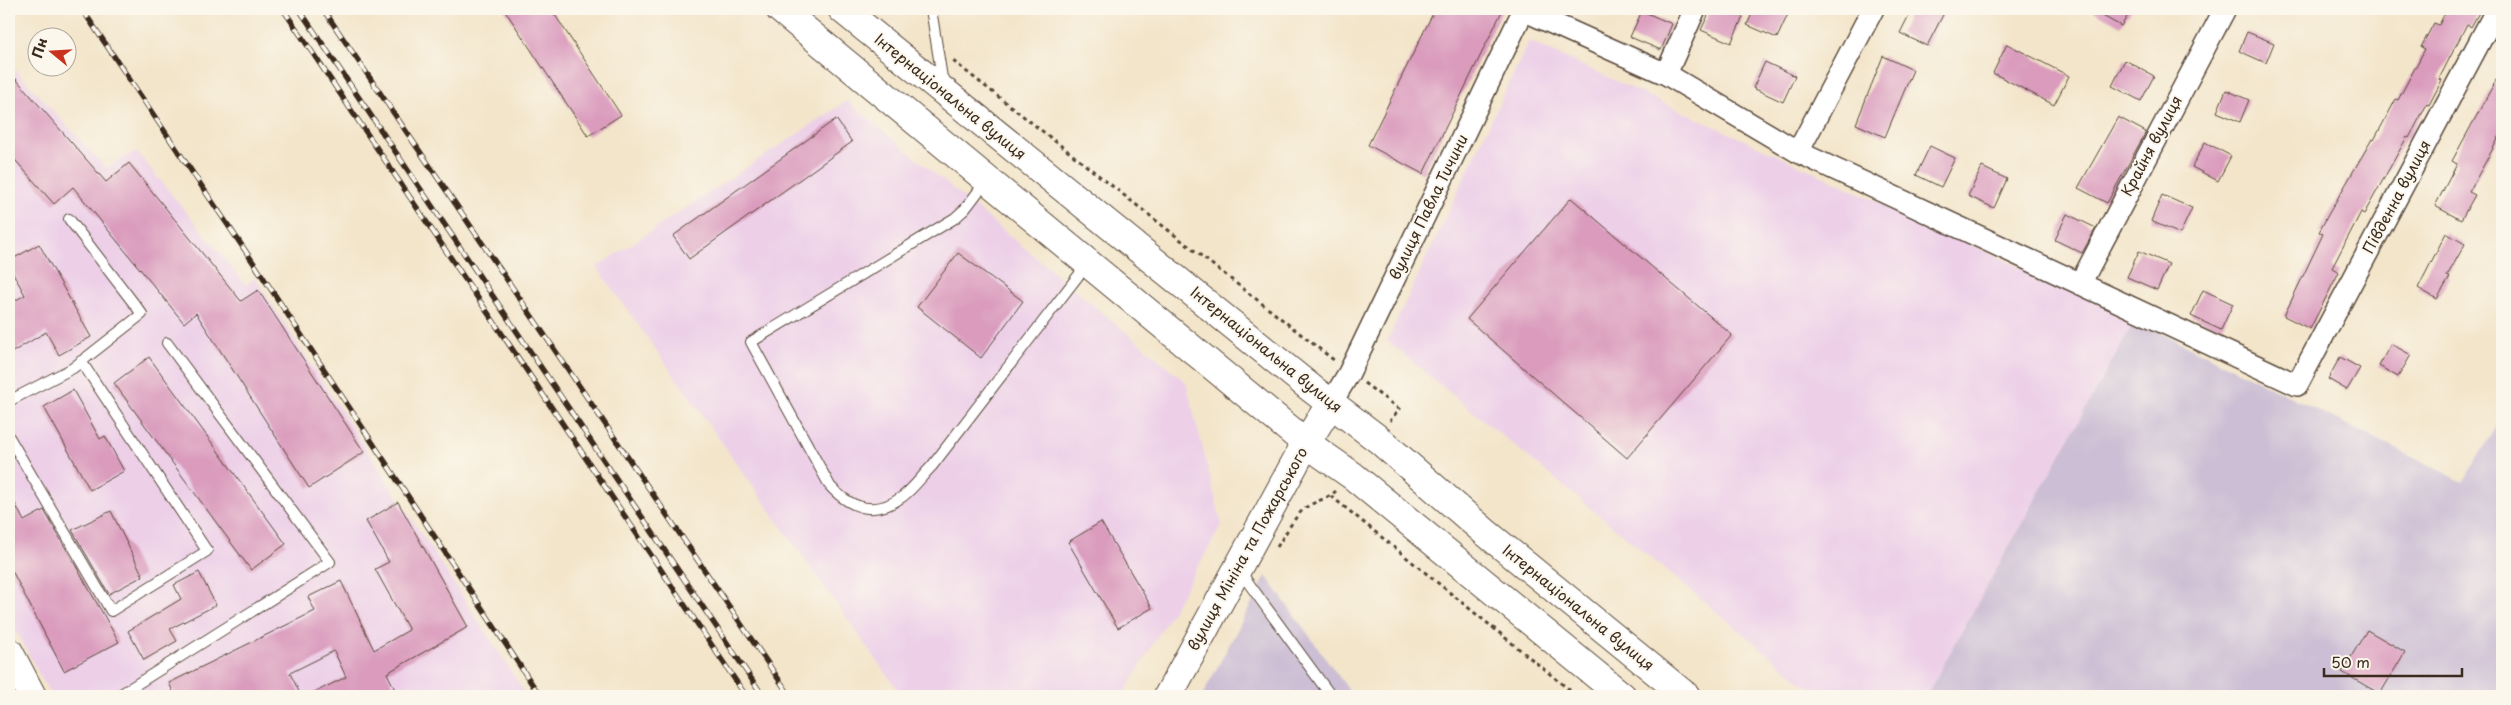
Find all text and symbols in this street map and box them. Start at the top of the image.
street label: Інтернаціональна вулиця [870,27,1032,164]
north arrow [28,28,78,78]
text: Пн [26,35,52,61]
street label: Крайня вулиця [2114,91,2187,200]
street label: вулиця Павла Тичини [1382,130,1473,283]
street label: Південна вулиця [2356,135,2435,257]
street label: Інтернаціональна вулиця [1186,280,1348,417]
street label: вулиця Мініна та Пожарського [1181,442,1312,654]
street label: Інтернаціональна вулиця [1498,538,1660,675]
scale bar [2324,645,2461,677]
text: 50 m [2331,650,2370,673]

